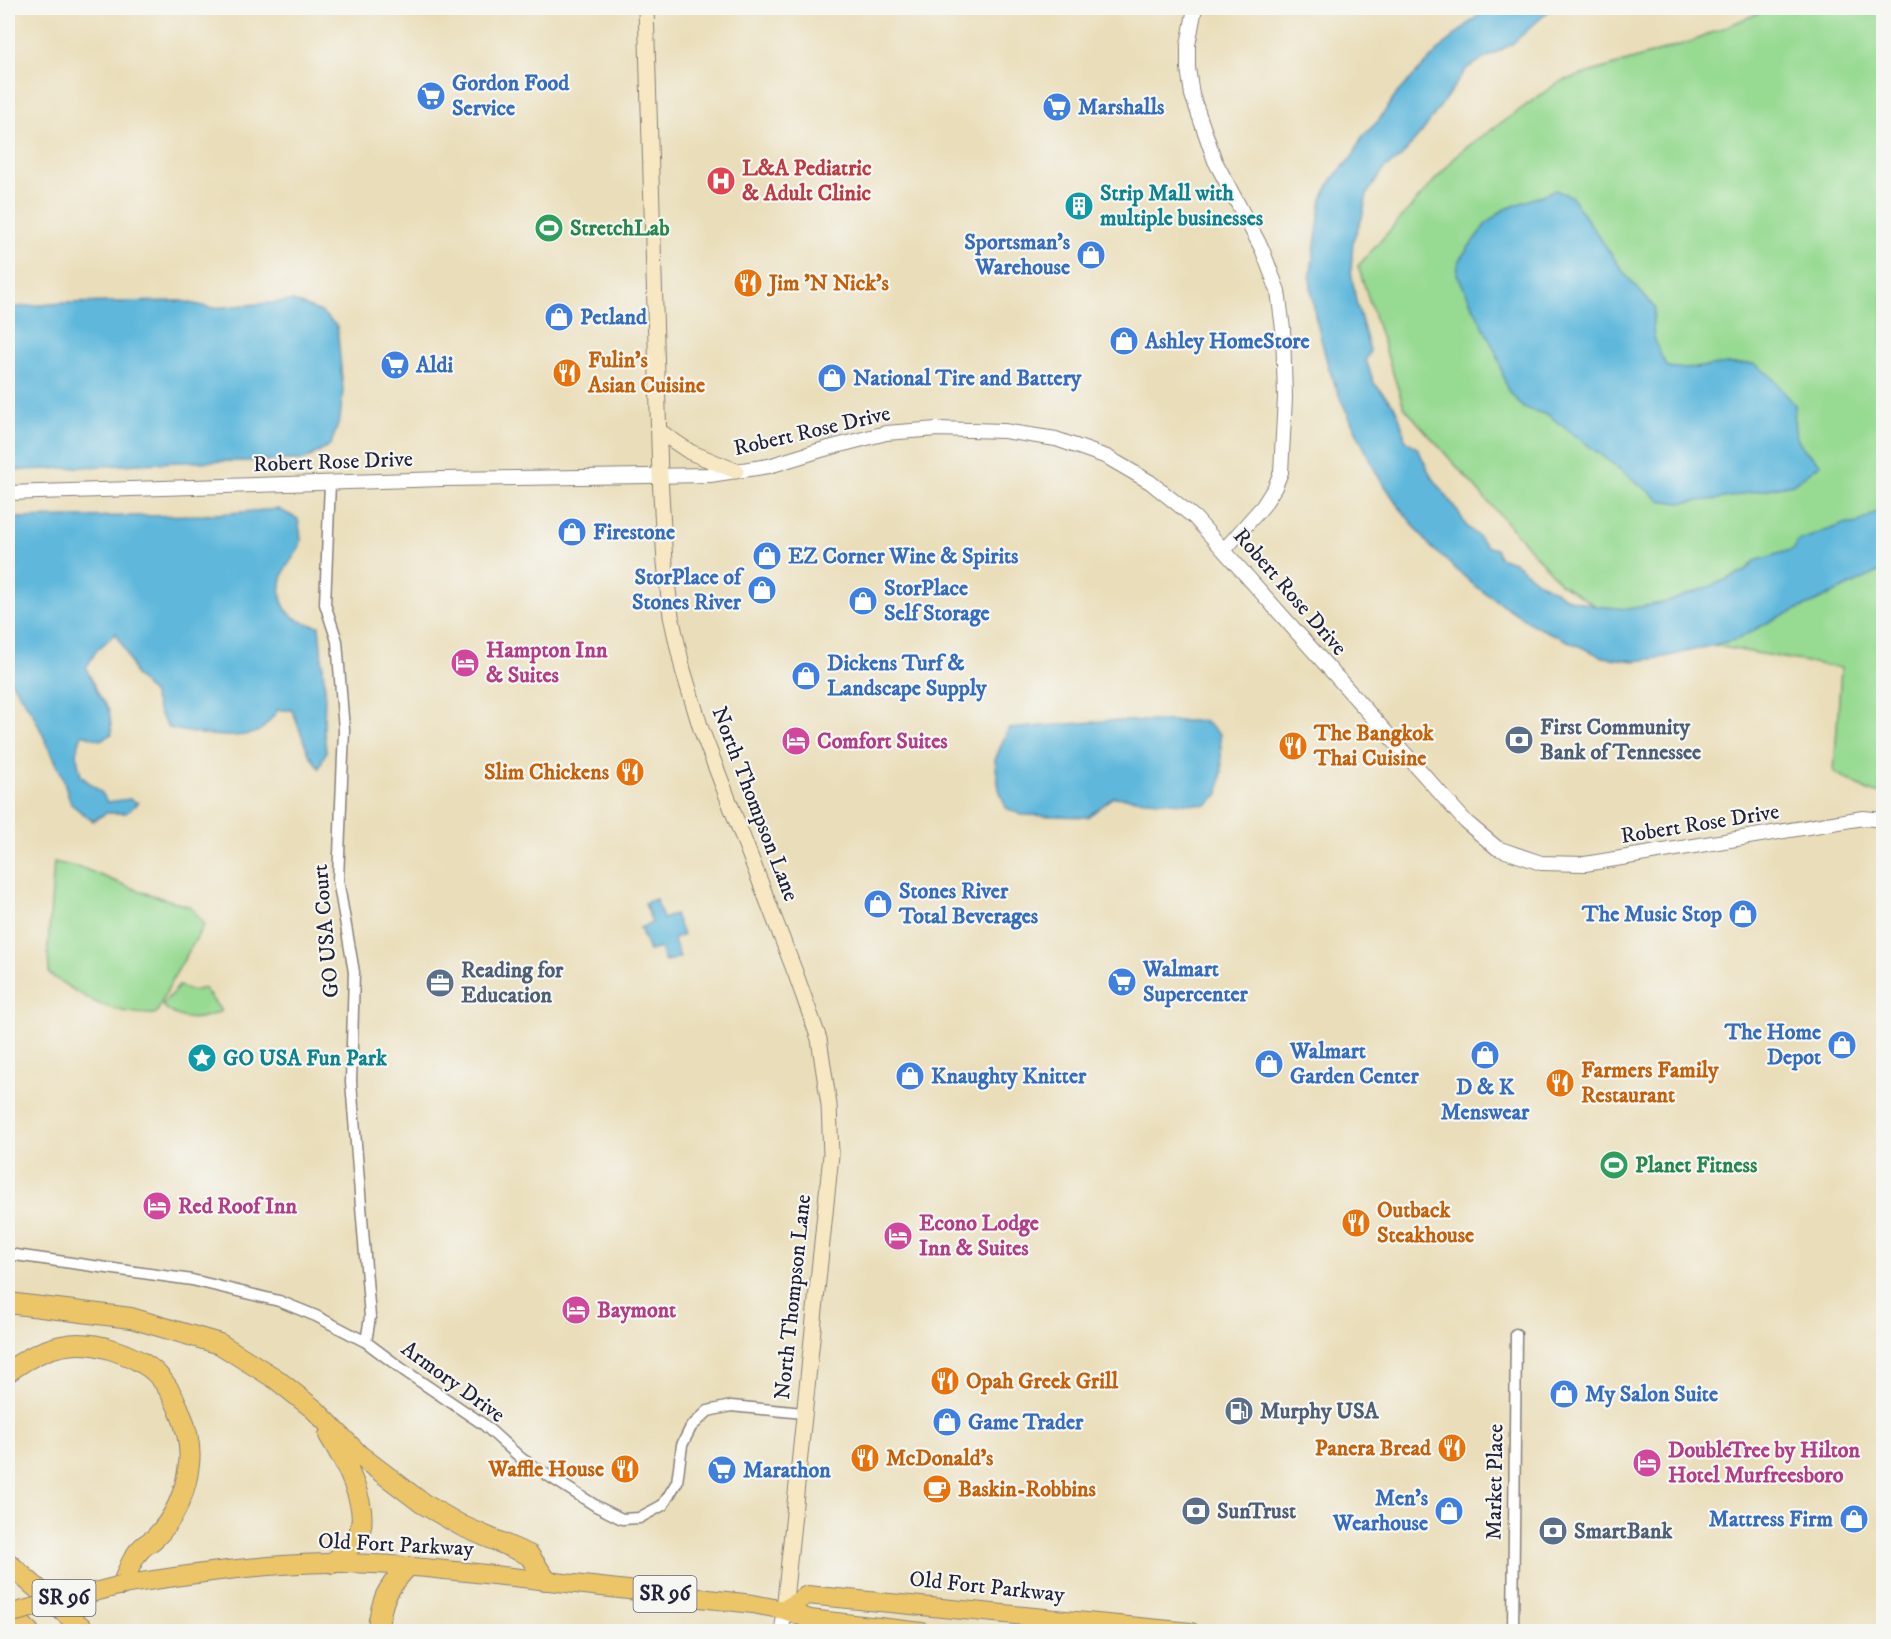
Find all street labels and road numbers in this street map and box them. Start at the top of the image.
street label: Robert Rose Drive [731,400,893,462]
street label: Robert Rose Drive [253,446,413,478]
street label: Robert Rose Drive [1227,523,1353,661]
street label: North Thompson Lane [705,703,805,905]
street label: Robert Rose Drive [1619,798,1781,850]
street label: GO USA Court [307,863,345,999]
street label: North Thompson Lane [769,1193,817,1401]
street label: Armory Drive [396,1335,510,1429]
street label: Market Place [1480,1424,1510,1540]
street label: Old Fort Parkway [317,1527,475,1563]
street label: Old Fort Parkway [908,1565,1066,1609]
road number: SR 96 [634,1576,696,1612]
road number: SR 96 [32,1580,96,1616]

